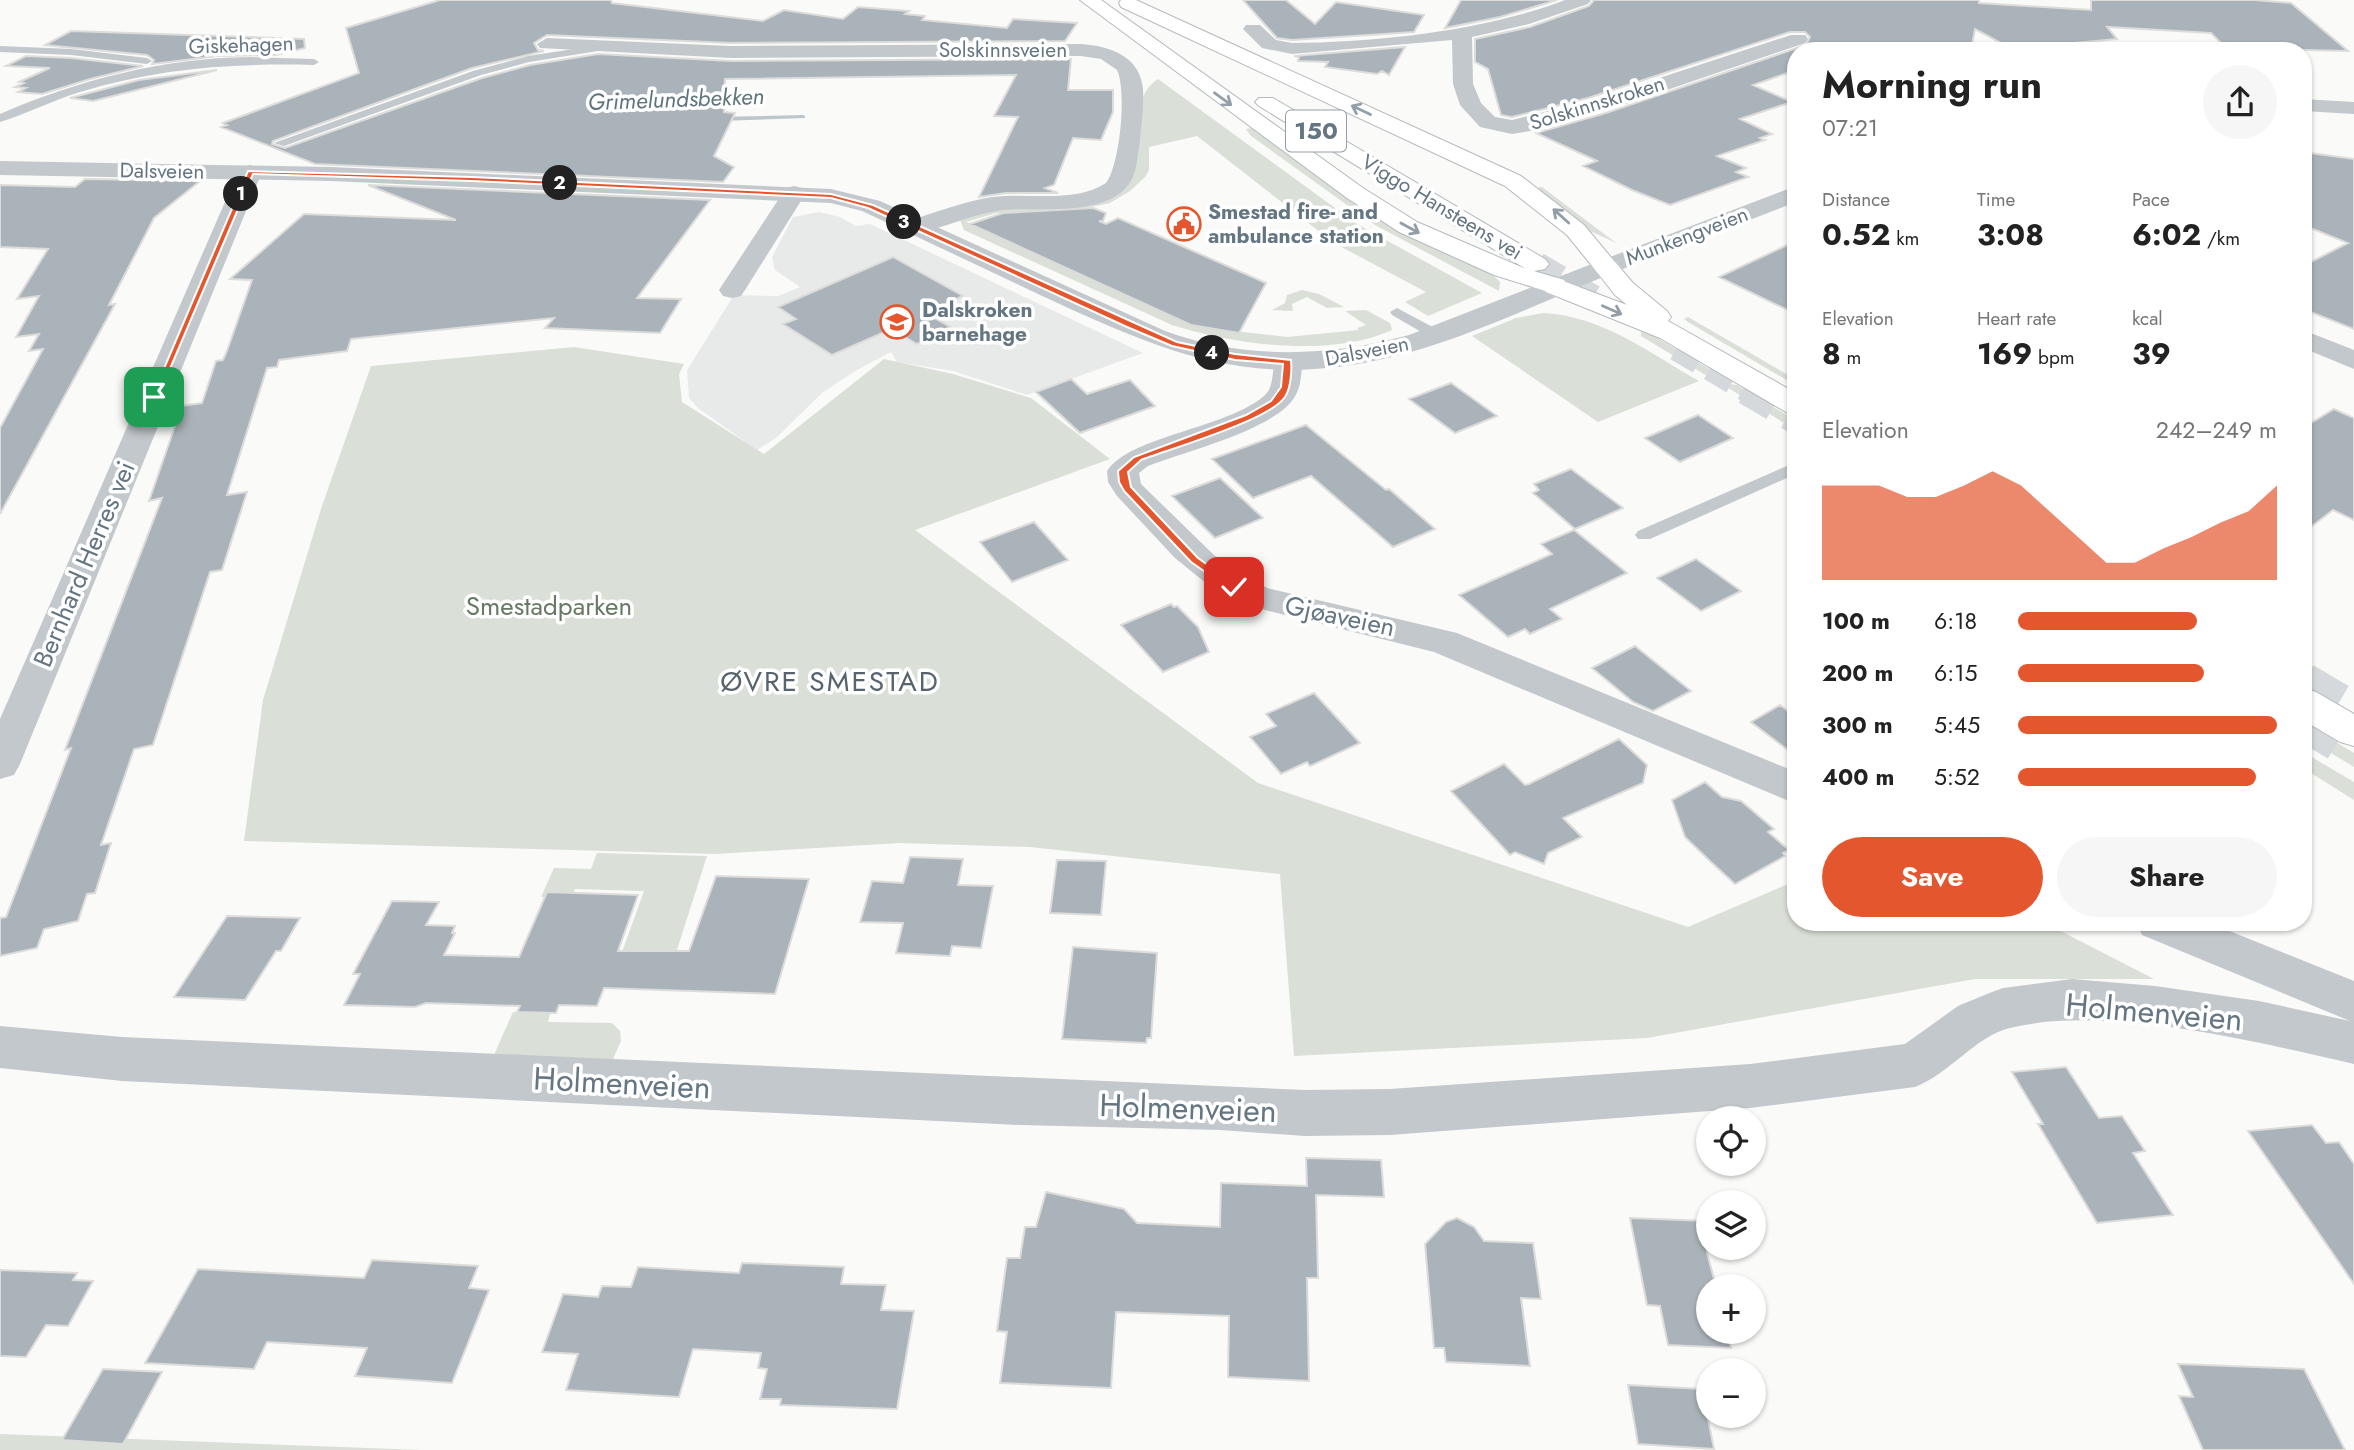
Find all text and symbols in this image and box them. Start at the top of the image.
street label: Giskehagen [188,28,294,62]
street label: Solskinnsveien [939,35,1067,65]
text: Morning run [1822,57,2042,112]
button: share [2203,65,2277,139]
street label: Solskinnskroken [1526,68,1668,138]
water label: Grimelundsbekken [587,79,765,119]
one-way arrow [1213,91,1232,106]
one-way arrow [1351,103,1372,116]
road number: 150 [1286,110,1346,152]
text: 07:21 [1822,111,1878,145]
street label: Viggo Hansteens vei [1356,147,1528,267]
street label: Dalsveien [119,155,205,187]
pin: 2 [542,166,578,200]
text: 2 [553,169,566,196]
pin: 1 [224,176,258,212]
text: 1 [236,180,245,207]
text: Distance [1822,186,1890,213]
text: Time [1977,186,2015,213]
text: Pace [2132,186,2170,213]
place label: Smestad fire- and ambulance station [1208,197,1384,251]
street label: Munkengveien [1621,199,1753,273]
pin: 3 [886,204,922,240]
public building icon: Smestad fire- and ambulance station [1165,205,1203,243]
text: 3 [898,208,909,235]
one-way arrow [1552,208,1570,224]
text: 0.52 [1822,213,1891,256]
text: 3:08 [1977,213,2044,256]
text: 6:02 [2132,213,2201,256]
one-way arrow [1400,221,1420,235]
text: km [1891,225,1919,252]
text: /km [2201,225,2240,252]
place label: Dalskroken barnehage [922,295,1033,349]
school or university icon: Dalskroken barnehage [878,303,916,341]
one-way arrow [1601,304,1622,317]
text: Elevation [1822,305,1894,332]
text: Heart rate [1977,305,2056,332]
text: kcal [2132,305,2163,332]
street label: Dalsveien [1323,328,1411,374]
text: 8 [1822,332,1841,375]
text: 169 [1977,332,2032,375]
text: 39 [2132,332,2171,375]
pin: 4 [1194,336,1230,370]
text: 4 [1205,339,1218,366]
text: m [1841,344,1861,371]
text: bpm [2032,344,2075,371]
pin [124,367,184,427]
icon: arrive [135,378,173,416]
text: Elevation [1822,413,1909,447]
text: 242–249 m [2156,413,2277,447]
street label: Bernhard Herres vei [23,455,145,673]
pin [1204,557,1264,617]
icon: check [1215,568,1253,606]
street label: Gjøaveien [1282,586,1398,646]
park label: Smestadparken [466,587,632,625]
text: 100 m [1822,604,1890,638]
text: 6:18 [1934,604,1977,638]
text: 200 m [1822,656,1893,690]
text: 6:15 [1934,656,1977,690]
district label: ØVRE SMESTAD [720,661,940,702]
text: 300 m [1822,708,1893,742]
text: 5:45 [1934,708,1980,742]
text: 400 m [1822,760,1894,794]
text: 5:52 [1934,760,1980,794]
button: Save [1822,837,2043,917]
button: Share [2057,837,2277,917]
street label: Holmenveien [2064,981,2244,1043]
street label: Holmenveien [532,1055,712,1111]
street label: Holmenveien [1099,1082,1277,1134]
map controls [1696,1106,1766,1428]
button: locate [1696,1106,1766,1176]
button: layers [1696,1190,1766,1260]
button: + [1696,1274,1766,1344]
button: − [1696,1358,1766,1428]

